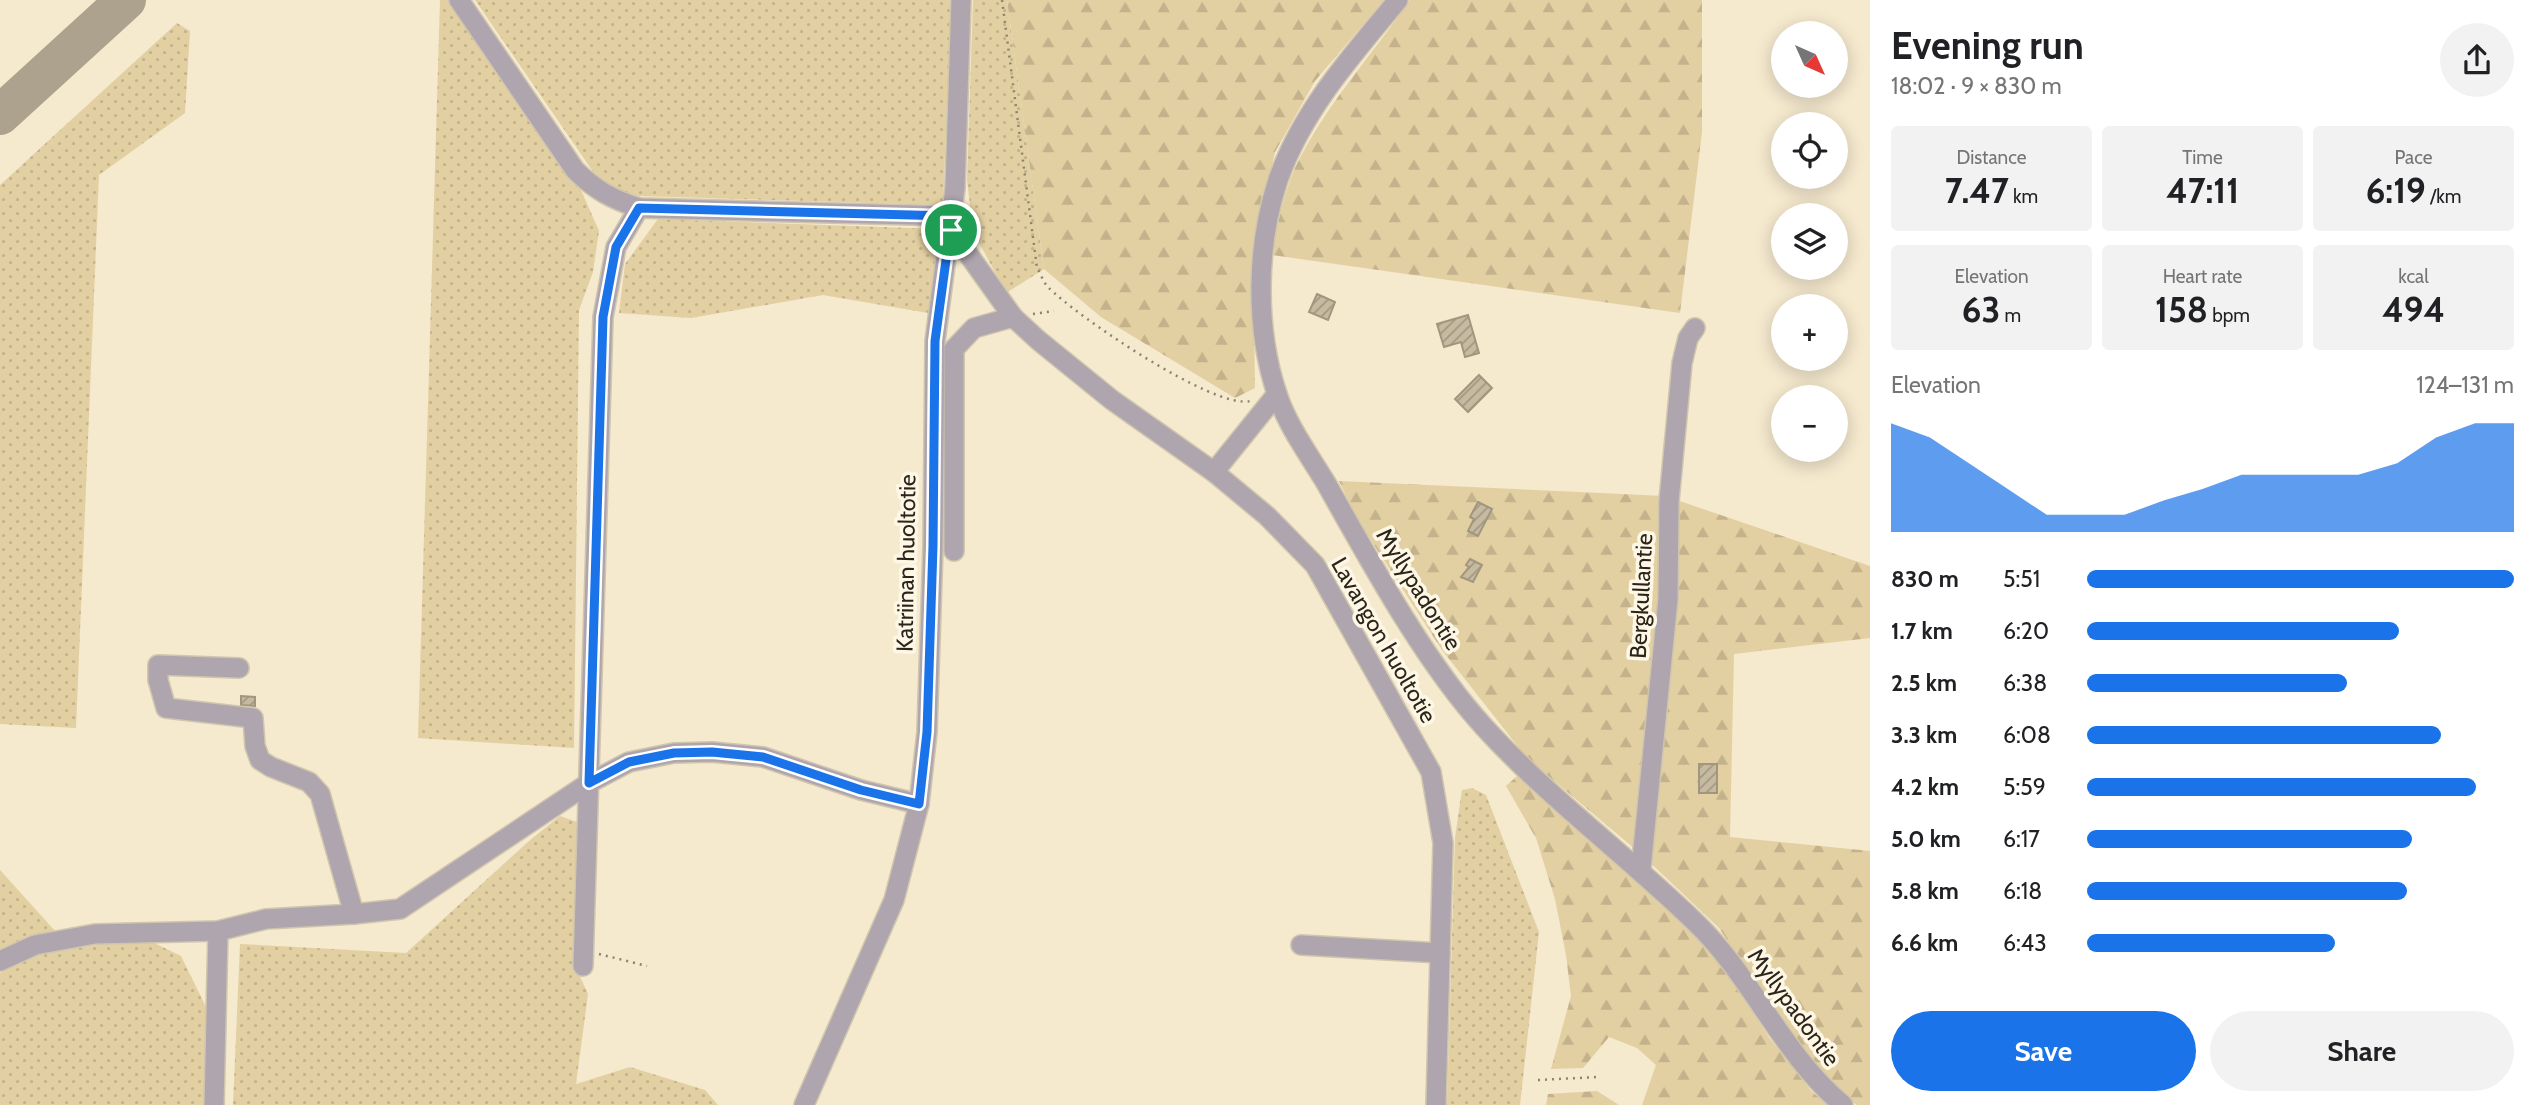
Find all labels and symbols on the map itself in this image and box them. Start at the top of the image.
north arrow [1771,21,1848,98]
pin [921,200,981,260]
street label: Katriinan huoltotie [890,474,922,652]
street label: Myllypadontie [1370,523,1468,655]
street label: Bergkullantie [1624,532,1658,659]
street label: Lavangon huoltotie [1325,552,1443,728]
street label: Myllypadontie [1742,943,1846,1071]

